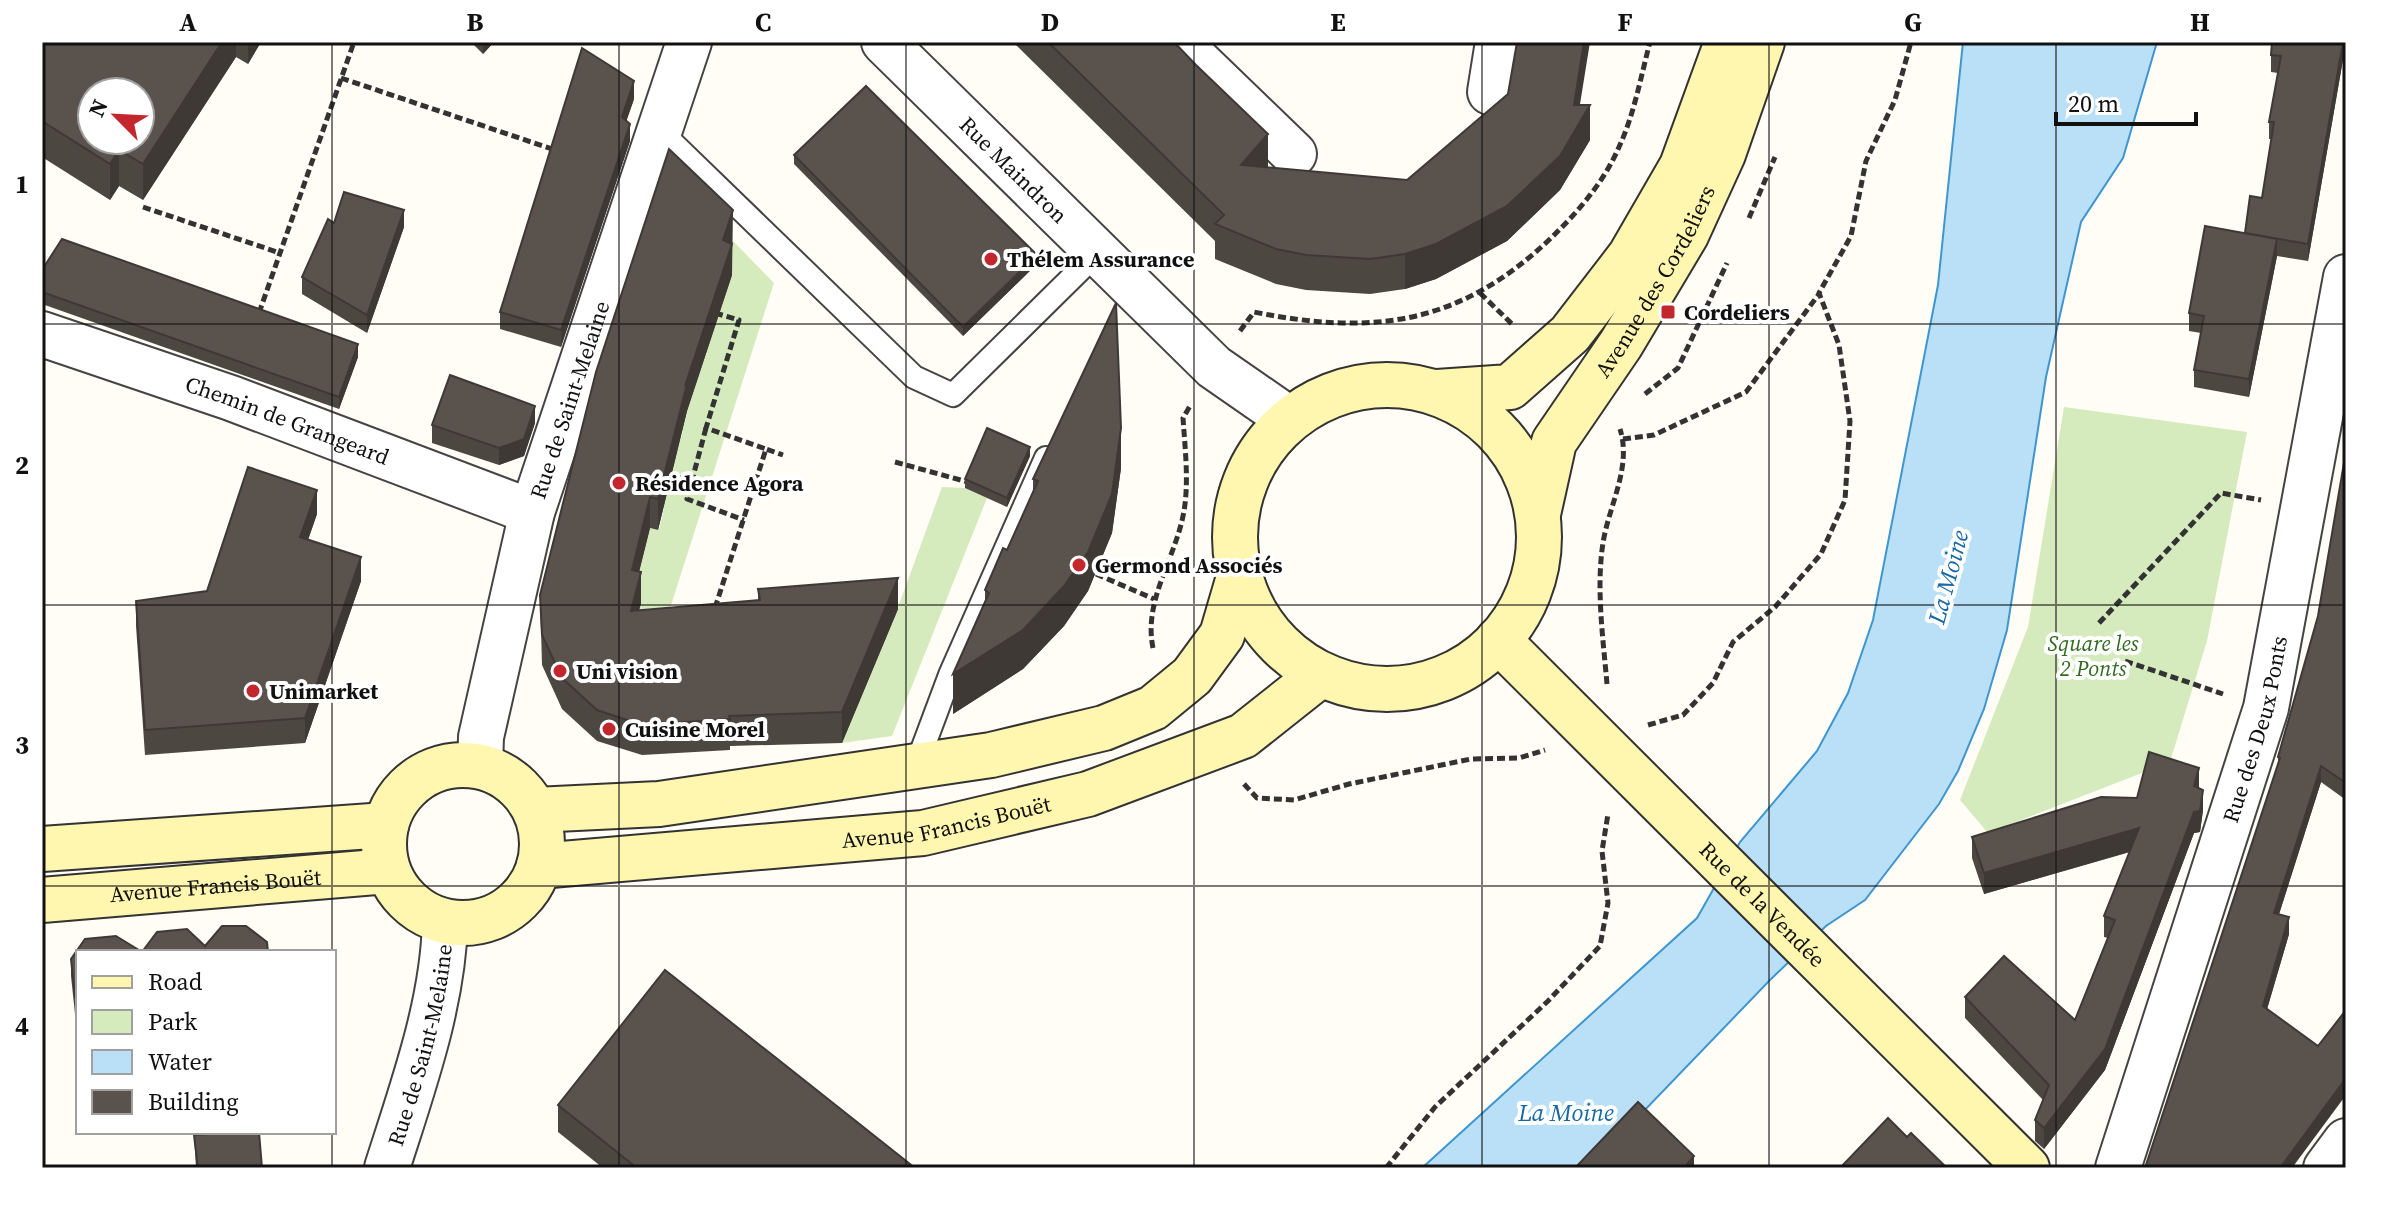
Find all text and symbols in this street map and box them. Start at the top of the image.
text: A [179,4,197,40]
text: B [467,4,484,40]
text: C [755,4,771,40]
text: D [1041,4,1059,40]
text: E [1330,4,1346,40]
text: F [1617,4,1633,40]
text: G [1904,4,1922,40]
text: H [2190,4,2210,40]
north arrow [76,76,156,156]
scale bar [2056,76,2196,126]
text: 20 m [2068,87,2119,120]
text: N [81,94,115,121]
street label: Rue Maindron [953,110,1074,230]
text: 1 [15,166,29,202]
street label: Avenue des Cordeliers [1588,180,1722,383]
place label: Thélem Assurance [1007,244,1194,274]
marker: Thélem Assurance [982,250,1000,268]
street label: Rue de Saint-Melaine [522,297,617,503]
place label: Cordeliers [1684,297,1790,327]
marker: Cordeliers [1659,303,1677,321]
street label: Chemin de Grangeard [181,369,394,472]
text: 2 [15,447,29,483]
place label: Résidence Agora [635,468,804,498]
marker: Résidence Agora [610,474,628,492]
water label: La Moine [1919,526,1976,628]
place label: Germond Associés [1095,550,1282,580]
marker: Germond Associés [1070,556,1088,574]
park label: Square les 2 Ponts [2047,628,2139,683]
street label: Rue des Deux Ponts [2215,633,2294,826]
place label: Uni vision [576,656,678,686]
marker: Uni vision [551,662,569,680]
place label: Unimarket [269,676,379,706]
marker: Unimarket [244,682,262,700]
place label: Cuisine Morel [625,714,765,744]
marker: Cuisine Morel [600,720,618,738]
text: 3 [15,727,29,763]
street label: Avenue Francis Bouët [841,788,1054,855]
street label: Rue de la Vendée [1693,835,1832,974]
street label: Avenue Francis Bouët [109,862,323,909]
street label: Rue de Saint-Melaine [380,943,459,1150]
legend [76,950,336,1134]
text: Road [148,965,203,998]
text: Park [148,1005,198,1038]
text: 4 [15,1008,29,1044]
text: Water [148,1045,212,1078]
text: Building [148,1085,239,1118]
water label: La Moine [1517,1096,1614,1129]

